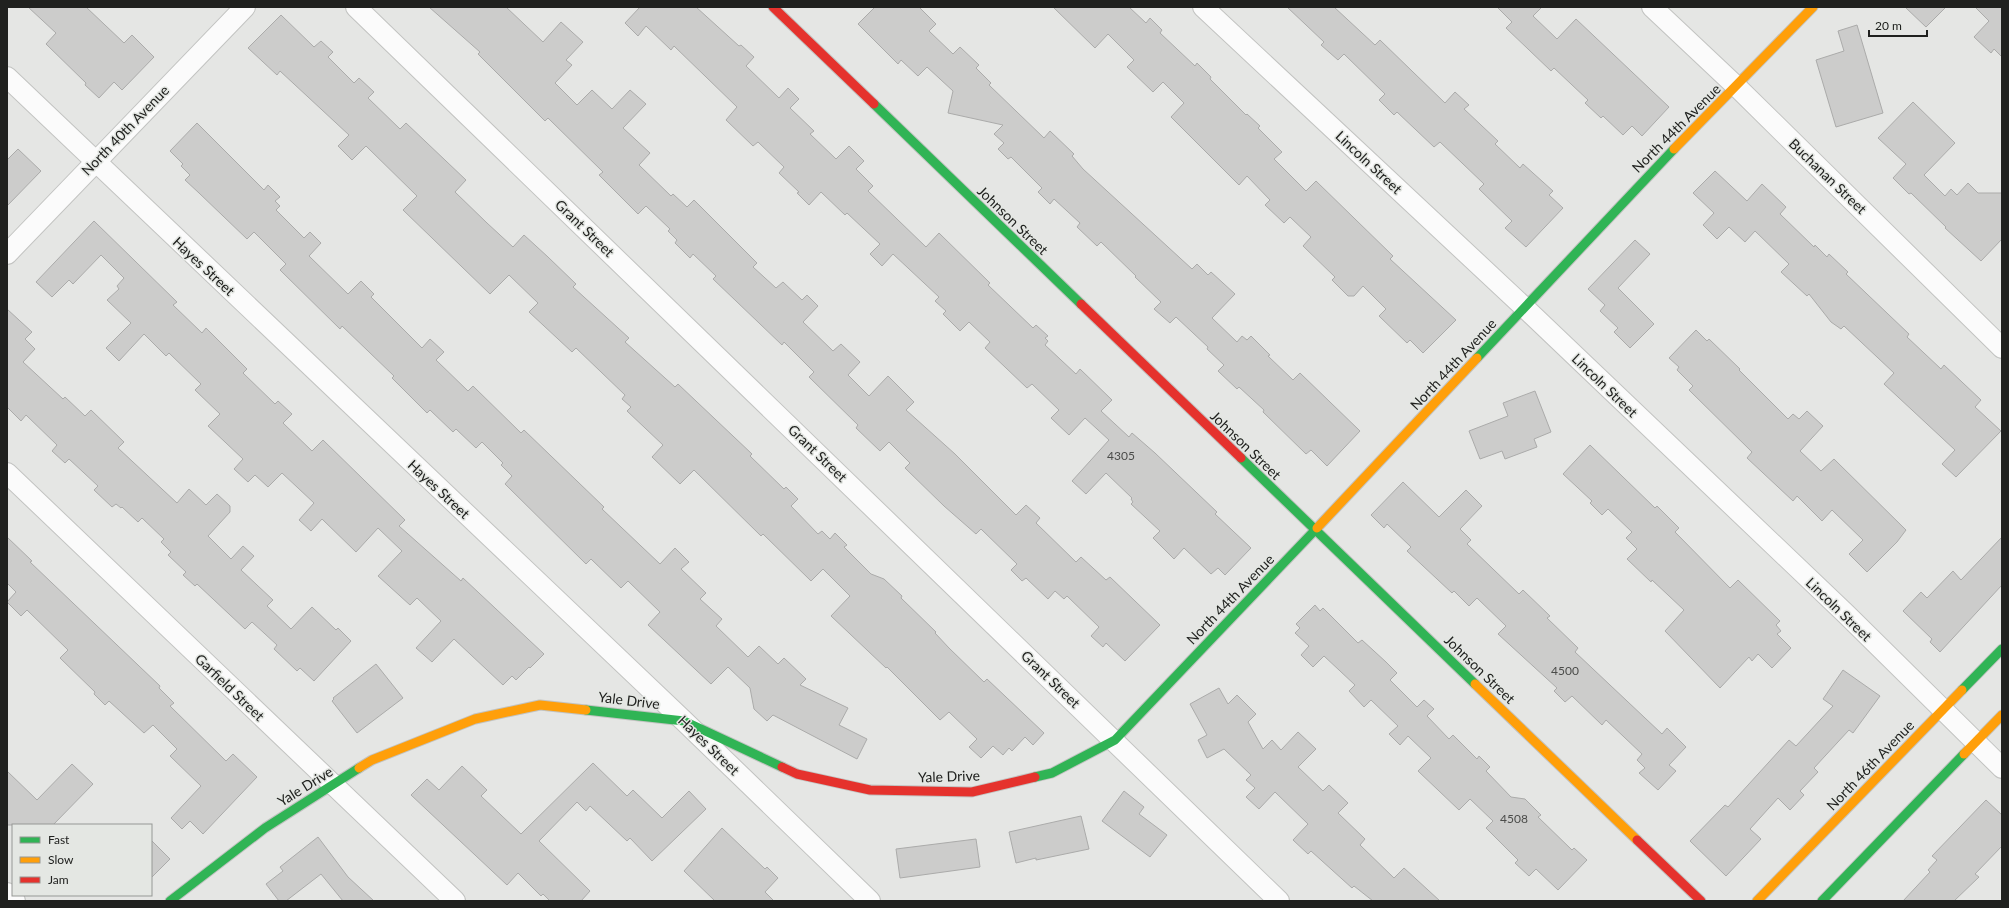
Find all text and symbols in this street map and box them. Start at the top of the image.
scale bar [1869,12,1927,38]
text: 20 m [1875,18,1902,33]
street label: North 44th Avenue [1628,80,1724,176]
street label: North 40th Avenue [78,81,172,179]
street label: Lincoln Street [1332,127,1406,197]
street label: Buchanan Street [1786,135,1870,217]
street label: Johnson Street [974,182,1052,258]
street label: Grant Street [552,196,618,260]
street label: Hayes Street [170,233,238,299]
street label: North 44th Avenue [1406,315,1500,413]
street label: Lincoln Street [1569,350,1641,420]
street label: Johnson Street [1207,407,1285,483]
street label: Grant Street [785,421,851,485]
house number: 4305 [1107,448,1135,463]
street label: Hayes Street [405,456,473,522]
street label: North 44th Avenue [1183,550,1277,648]
street label: Lincoln Street [1803,574,1875,644]
street label: Johnson Street [1441,631,1519,707]
street label: Grant Street [1018,647,1084,711]
street label: Garfield Street [192,650,268,724]
house number: 4500 [1551,663,1579,678]
street label: Yale Drive [597,688,661,712]
street label: Hayes Street [675,712,743,778]
street label: North 46th Avenue [1823,716,1917,814]
street label: Yale Drive [274,762,336,810]
street label: Yale Drive [918,766,980,786]
house number: 4508 [1500,811,1528,826]
legend [12,824,152,896]
text: Fast [48,832,70,847]
text: Slow [48,852,74,867]
text: Jam [48,872,69,887]

